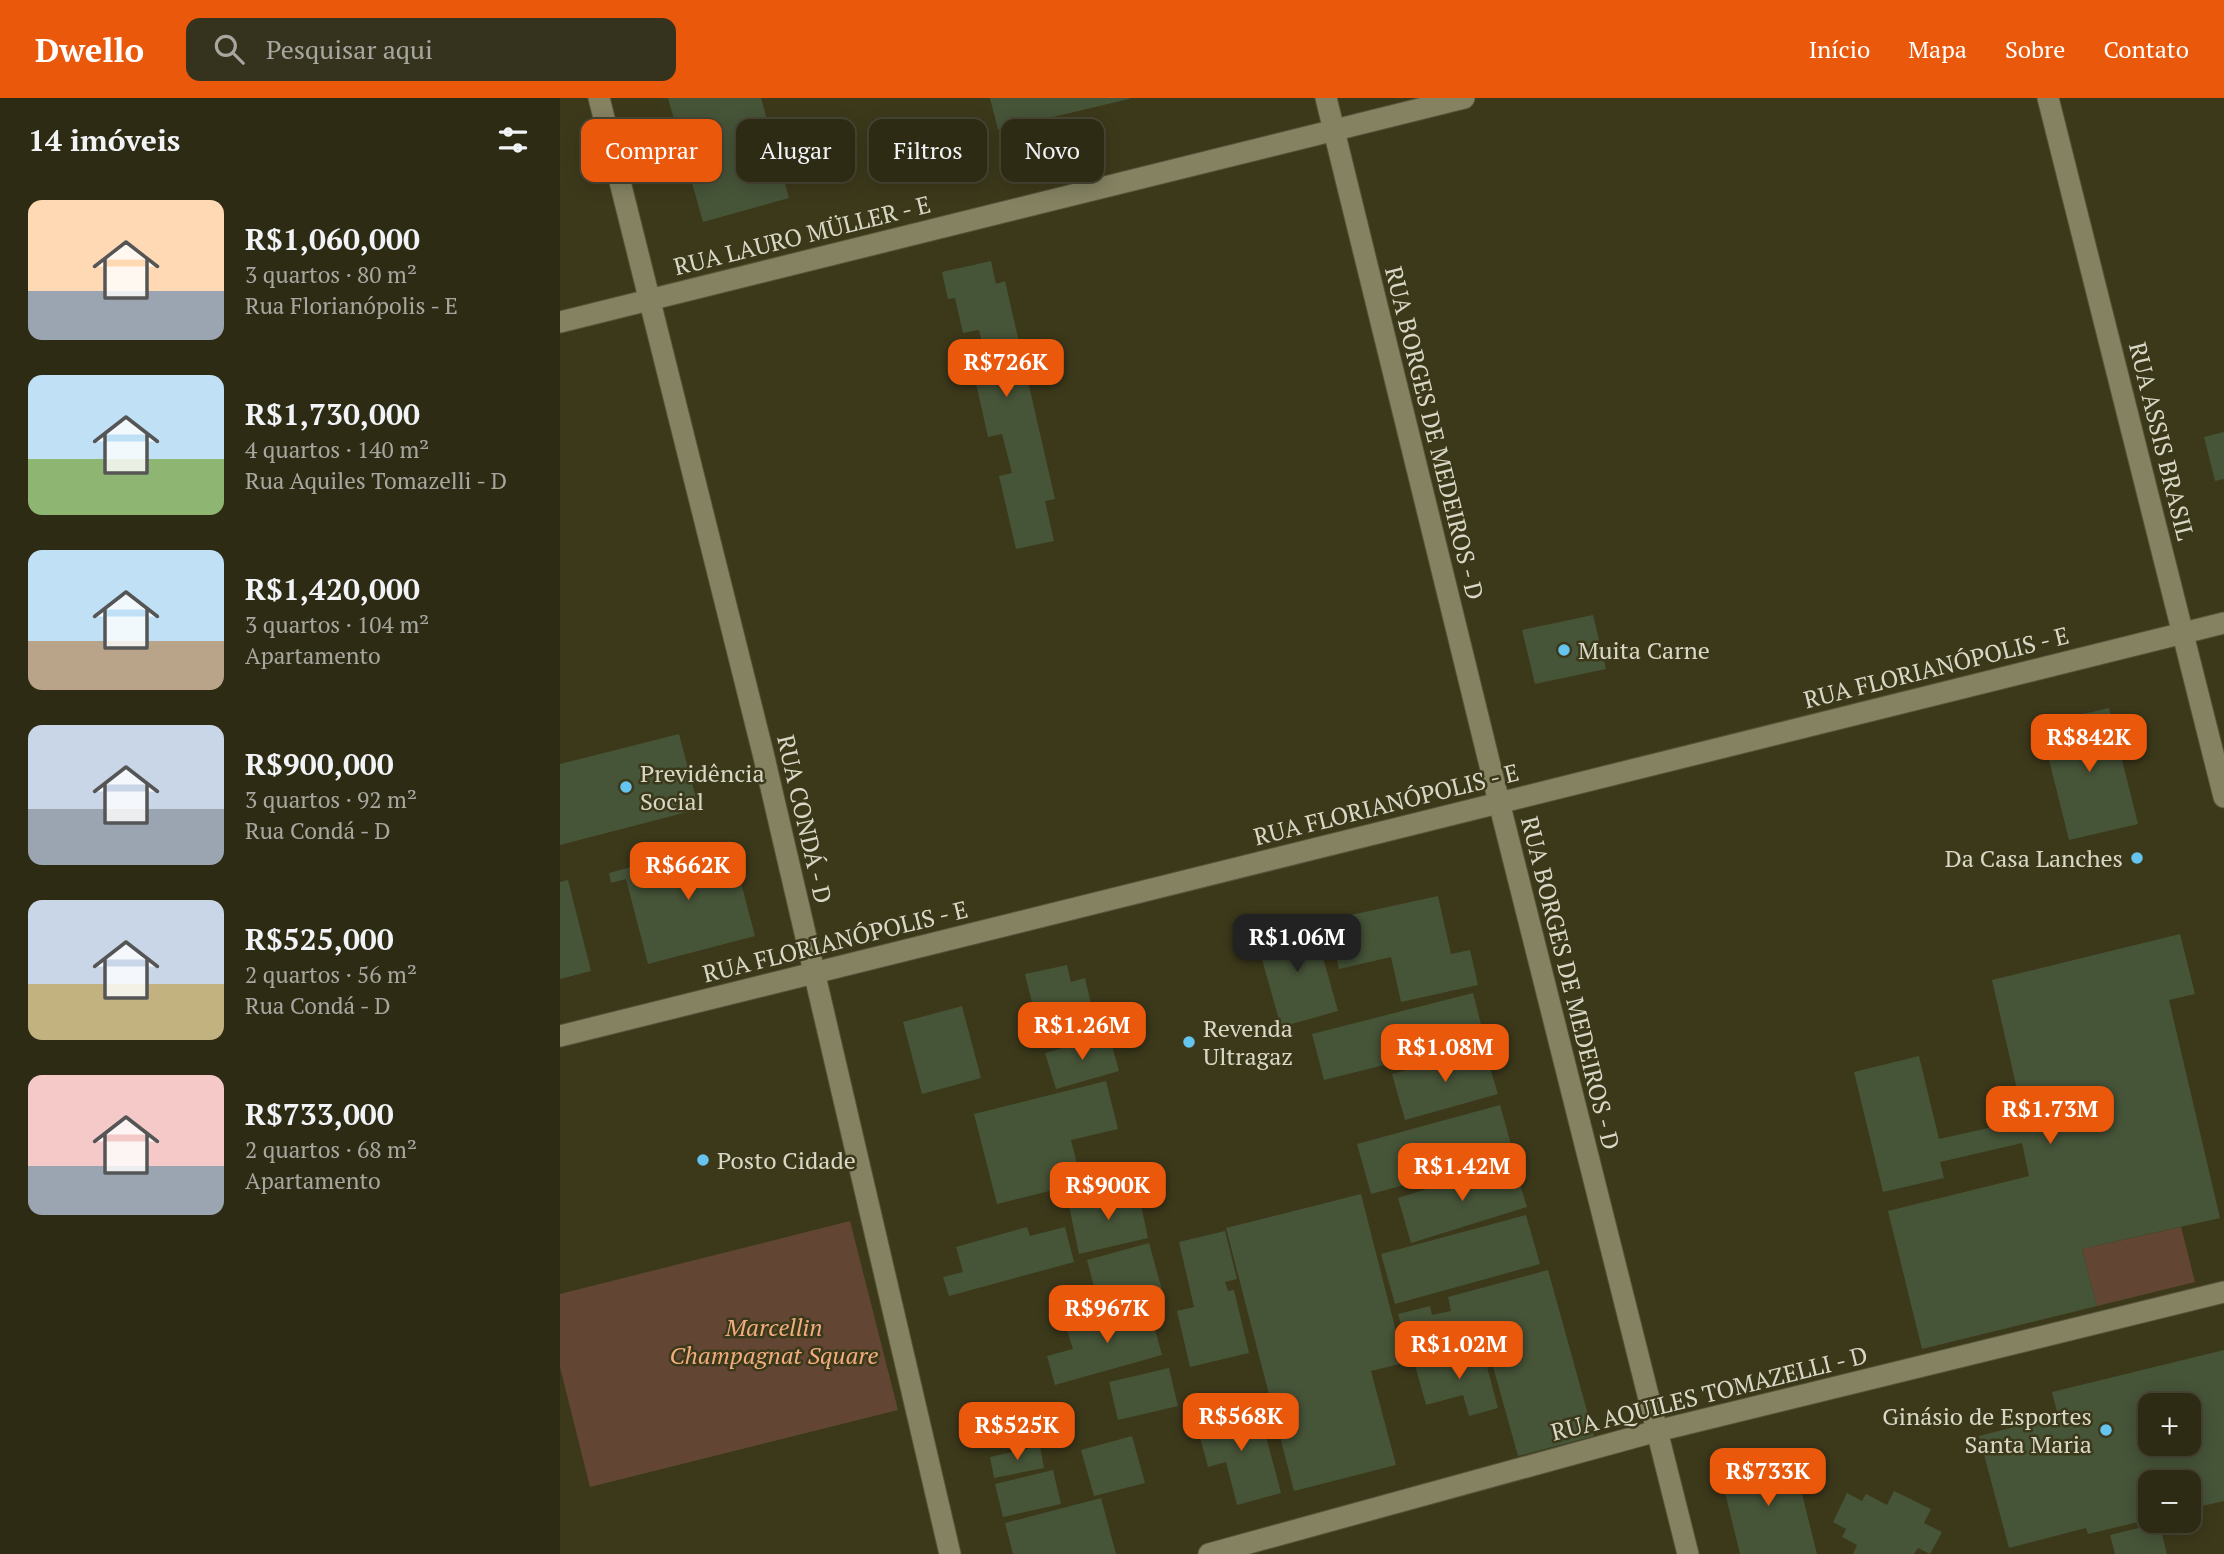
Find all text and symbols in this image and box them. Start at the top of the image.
search box [186,18,676,81]
text: Dwello [35,28,144,71]
icon: search [210,30,248,68]
text: Pesquisar aqui [266,32,433,66]
text: Início [1809,33,1870,65]
text: Mapa [1908,33,1967,65]
text: Sobre [2005,33,2065,65]
text: Contato [2103,33,2189,65]
chip: Comprar [581,119,722,182]
chip: Alugar [736,119,855,182]
chip: Filtros [869,119,987,182]
chip: Novo [1001,119,1104,182]
text: 14 imóveis [28,120,180,160]
icon: filters [494,121,532,159]
street label: RUA LAURO MÜLLER - E [670,188,934,282]
text: R$1,060,000 [245,219,420,259]
icon: home [84,228,168,312]
text: 3 quartos · 80 m² [245,259,417,290]
street label: RUA BORGES DE MEDEIROS - D [1378,263,1492,603]
text: Rua Florianópolis - E [245,290,458,321]
street label: RUA ASSIS BRASIL [2122,339,2202,543]
pin: R$726K [949,340,1063,399]
text: R$726K [964,346,1048,377]
text: R$1,730,000 [245,394,420,434]
icon: home [84,403,168,487]
text: 4 quartos · 140 m² [245,434,429,465]
text: Rua Aquiles Tomazelli - D [245,465,507,496]
text: R$1,420,000 [245,569,420,609]
icon: home [84,578,168,662]
text: 3 quartos · 104 m² [245,609,429,640]
street label: RUA FLORIANÓPOLIS - E [1800,619,2072,715]
place label: Muita Carne [1578,634,1710,666]
text: Apartamento [245,640,381,671]
marker: Muita Carne [1556,642,1572,658]
pin: R$842K [2032,714,2146,774]
text: R$842K [2047,721,2131,752]
street label: RUA CONDÁ - D [770,732,840,906]
text: R$900,000 [245,744,394,784]
icon: home [84,753,168,837]
street label: RUA FLORIANÓPOLIS - E [1250,756,1522,852]
place label: Previdência Social [640,757,765,817]
marker: Previdência Social [618,779,634,795]
text: 3 quartos · 92 m² [245,784,417,815]
street label: RUA BORGES DE MEDEIROS - D [1514,813,1628,1153]
text: Rua Condá - D [245,815,390,846]
pin: R$662K [631,842,745,902]
place label: Da Casa Lanches [1945,842,2123,874]
text: R$662K [646,849,730,880]
marker: Da Casa Lanches [2129,850,2145,866]
street label: RUA FLORIANÓPOLIS - E [699,893,971,989]
pin: R$1.06M [1232,914,1362,974]
text: R$525,000 [245,919,394,959]
text: R$1.06M [1249,921,1345,952]
icon: home [84,928,168,1012]
text: 2 quartos · 56 m² [245,959,417,990]
text: Rua Condá - D [245,990,390,1021]
pin: R$1.26M [1017,1002,1147,1062]
text: R$1.26M [1034,1009,1130,1040]
place label: Revenda Ultragaz [1203,1012,1293,1072]
pin: R$1.08M [1380,1024,1510,1084]
text: R$1.08M [1397,1031,1493,1062]
marker: Revenda Ultragaz [1181,1034,1197,1050]
pin: R$1.73M [1985,1086,2115,1146]
text: R$1.73M [2002,1093,2098,1124]
text: R$733,000 [245,1094,394,1134]
icon: home [84,1103,168,1187]
text: 2 quartos · 68 m² [245,1134,417,1165]
place label: Posto Cidade [717,1144,856,1176]
pin: R$1.42M [1397,1144,1527,1203]
text: R$1.42M [1414,1150,1510,1181]
marker: Posto Cidade [695,1152,711,1168]
pin: R$900K [1051,1162,1165,1222]
text: Apartamento [245,1165,381,1196]
text: R$900K [1066,1169,1150,1200]
pin: R$967K [1050,1286,1164,1345]
text: R$967K [1065,1292,1149,1323]
park label: Marcellin Champagnat Square [670,1311,879,1371]
pin: R$1.02M [1394,1322,1524,1381]
text: R$1.02M [1411,1328,1507,1359]
street label: RUA AQUILES TOMAZELLI - D [1547,1338,1871,1448]
map controls [2138,1393,2201,1533]
button: + [2138,1393,2201,1456]
pin: R$568K [1184,1394,1298,1453]
text: R$568K [1199,1400,1283,1431]
place label: Ginásio de Esportes Santa Maria [1882,1400,2092,1460]
pin: R$525K [960,1402,1074,1462]
text: R$525K [975,1409,1059,1440]
marker: Ginásio de Esportes Santa Maria [2098,1422,2114,1438]
pin: R$733K [1711,1448,1825,1508]
text: R$733K [1726,1455,1810,1486]
button: − [2138,1470,2201,1533]

